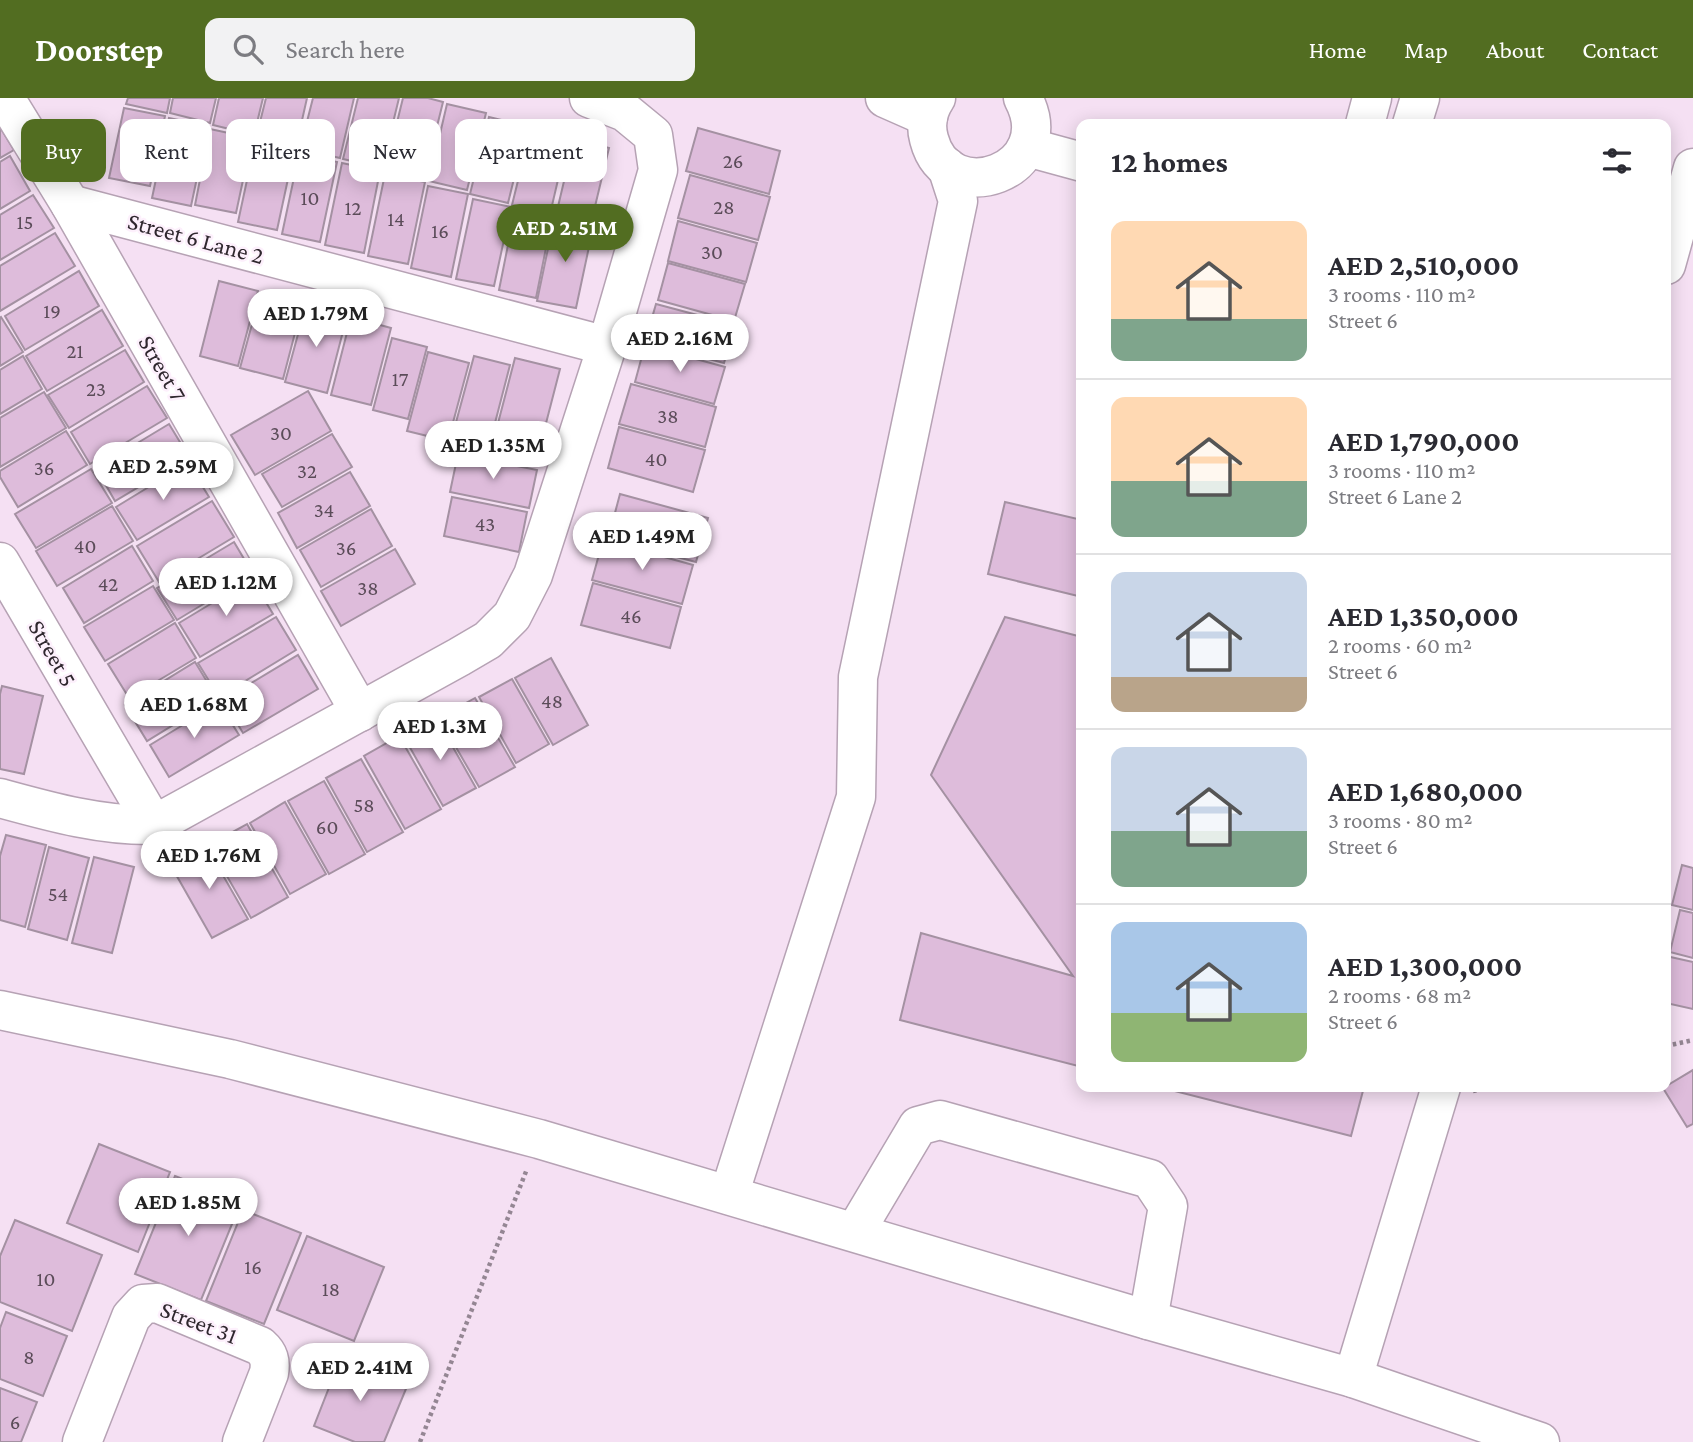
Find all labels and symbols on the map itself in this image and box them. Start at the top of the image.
house number: 26 [723,149,743,173]
house number: 10 [301,186,319,210]
house number: 28 [713,195,735,219]
house number: 12 [345,196,361,220]
pin: AED 2.51M [485,204,645,264]
street label: Street 6 Lane 2 [125,207,267,269]
house number: 14 [387,207,405,231]
house number: 15 [17,210,33,234]
house number: 16 [431,219,449,243]
house number: 30 [701,240,723,264]
pin: AED 1.79M [236,289,396,349]
house number: 19 [43,299,61,323]
pin: AED 2.16M [600,314,760,374]
street label: Street 7 [133,330,193,406]
house number: 21 [67,339,84,363]
house number: 17 [392,367,409,391]
house number: 23 [86,377,106,401]
house number: 38 [657,404,679,428]
house number: 30 [270,421,292,445]
pin: AED 1.35M [413,422,573,481]
pin: AED 2.59M [83,442,243,502]
house number: 40 [645,447,667,471]
house number: 36 [34,456,54,480]
house number: 32 [297,459,317,483]
house number: 34 [314,498,334,522]
house number: 43 [475,512,495,536]
pin: AED 1.49M [562,512,722,572]
house number: 40 [74,534,96,558]
house number: 36 [336,536,356,560]
pin: AED 1.12M [146,559,306,618]
house number: 42 [98,572,118,596]
house number: 38 [357,576,379,600]
house number: 46 [620,604,642,628]
street label: Street 5 [23,615,83,691]
pin: AED 1.68M [114,680,274,740]
house number: 48 [541,689,563,713]
pin: AED 1.3M [368,702,512,762]
house number: 58 [353,793,375,817]
house number: 60 [316,815,338,839]
pin: AED 1.76M [129,832,289,891]
house number: 54 [48,882,68,906]
pin: AED 1.85M [108,1178,268,1238]
house number: 16 [244,1255,262,1279]
house number: 10 [37,1267,55,1291]
house number: 18 [322,1277,340,1301]
street label: Street 31 [157,1295,241,1349]
pin: AED 2.41M [280,1344,440,1403]
house number: 8 [23,1345,35,1369]
house number: 6 [10,1410,20,1434]

